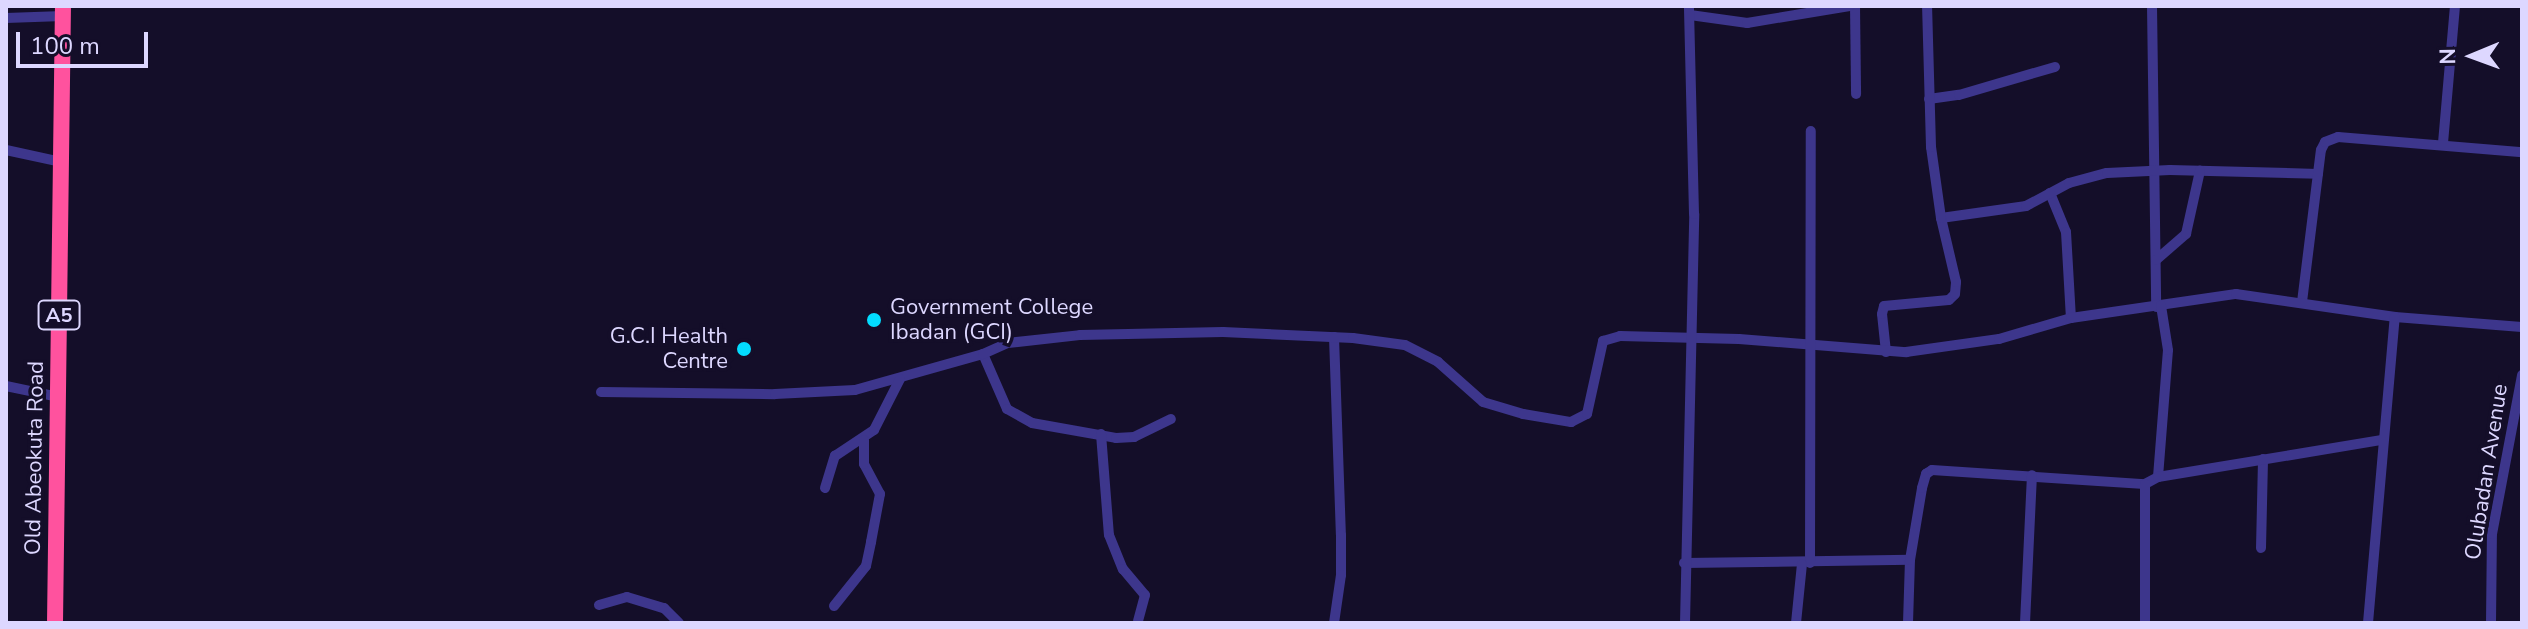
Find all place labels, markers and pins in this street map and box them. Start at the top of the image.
place label: Government College Ibadan (GCI) [890,294,1093,346]
marker: Government College Ibadan (GCI) [865,311,883,329]
place label: G.C.I Health Centre [610,323,728,374]
marker: G.C.I Health Centre [735,340,753,358]

